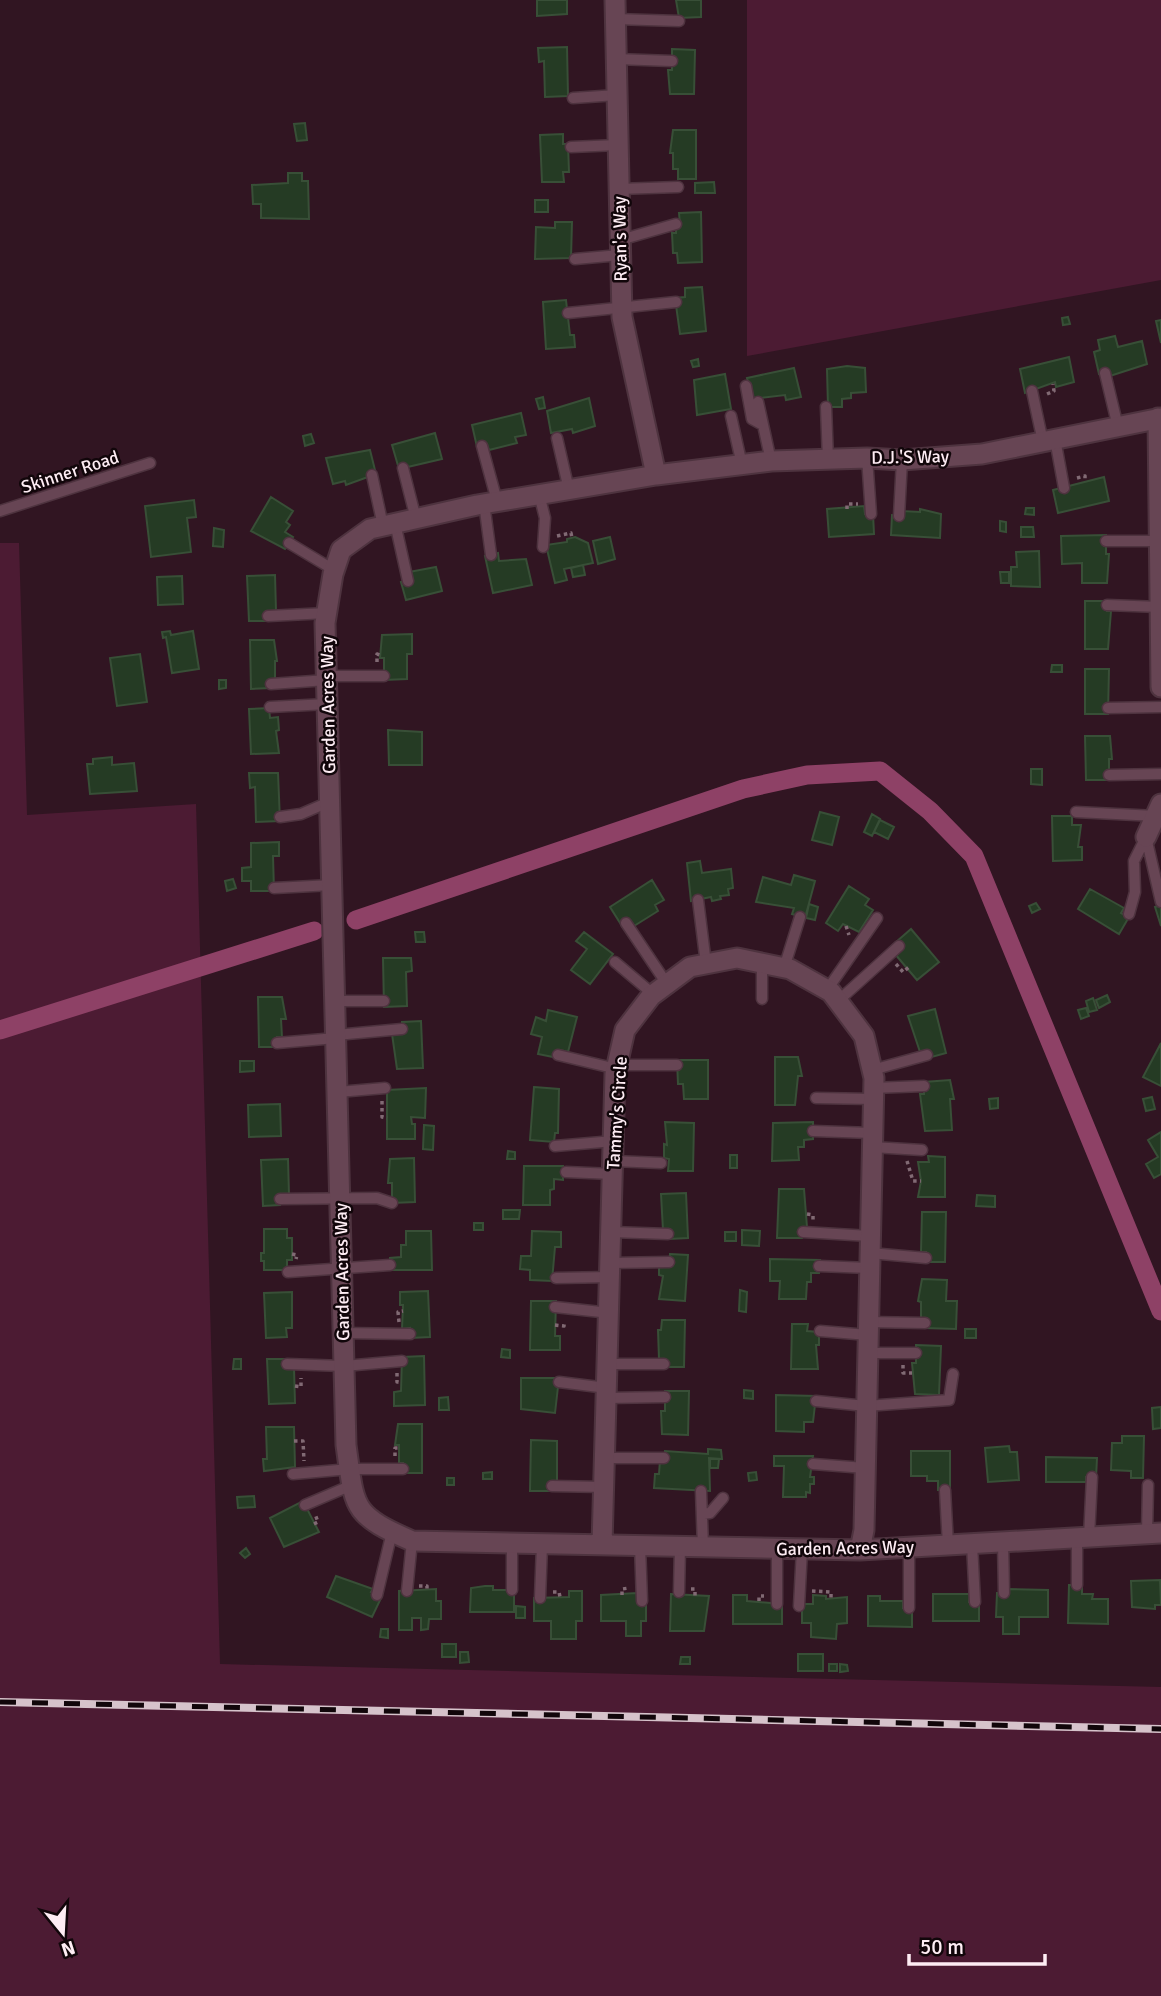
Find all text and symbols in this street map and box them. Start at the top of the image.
street label: Ryan's Way [608,196,632,282]
street label: D.J.'S Way [871,445,950,469]
street label: Skinner Road [18,446,122,498]
street label: Garden Acres Way [316,635,340,774]
street label: Tammy's Circle [602,1056,632,1170]
street label: Garden Acres Way [330,1202,354,1341]
street label: Garden Acres Way [776,1536,915,1560]
north arrow [28,1898,98,1968]
scale bar [909,1923,1046,1967]
text: 50 m [920,1934,964,1960]
text: N [58,1935,78,1962]

